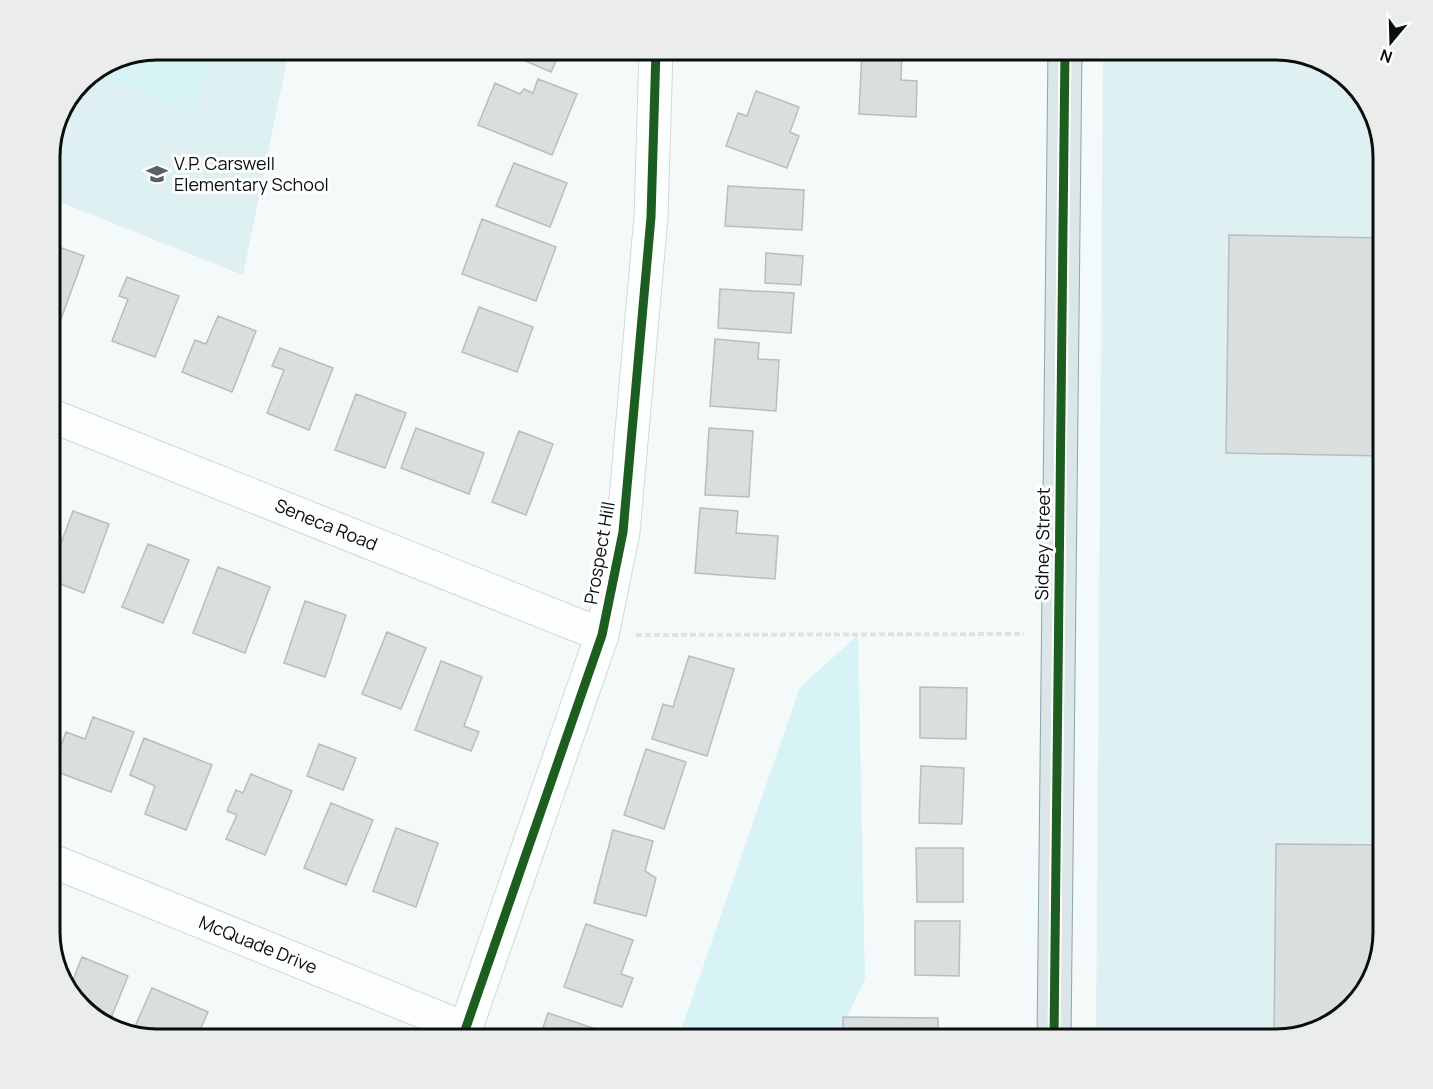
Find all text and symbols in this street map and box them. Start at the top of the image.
north arrow [1361,12,1421,72]
text: N [1377,44,1395,68]
place label: V.P. Carswell Elementary School [174,151,329,196]
school or university icon: V.P. Carswell Elementary School [145,162,169,186]
street label: Sidney Street [1029,487,1055,601]
street label: Seneca Road [271,493,381,556]
street label: Prospect Hill [578,499,620,606]
street label: McQuade Drive [196,909,321,979]

